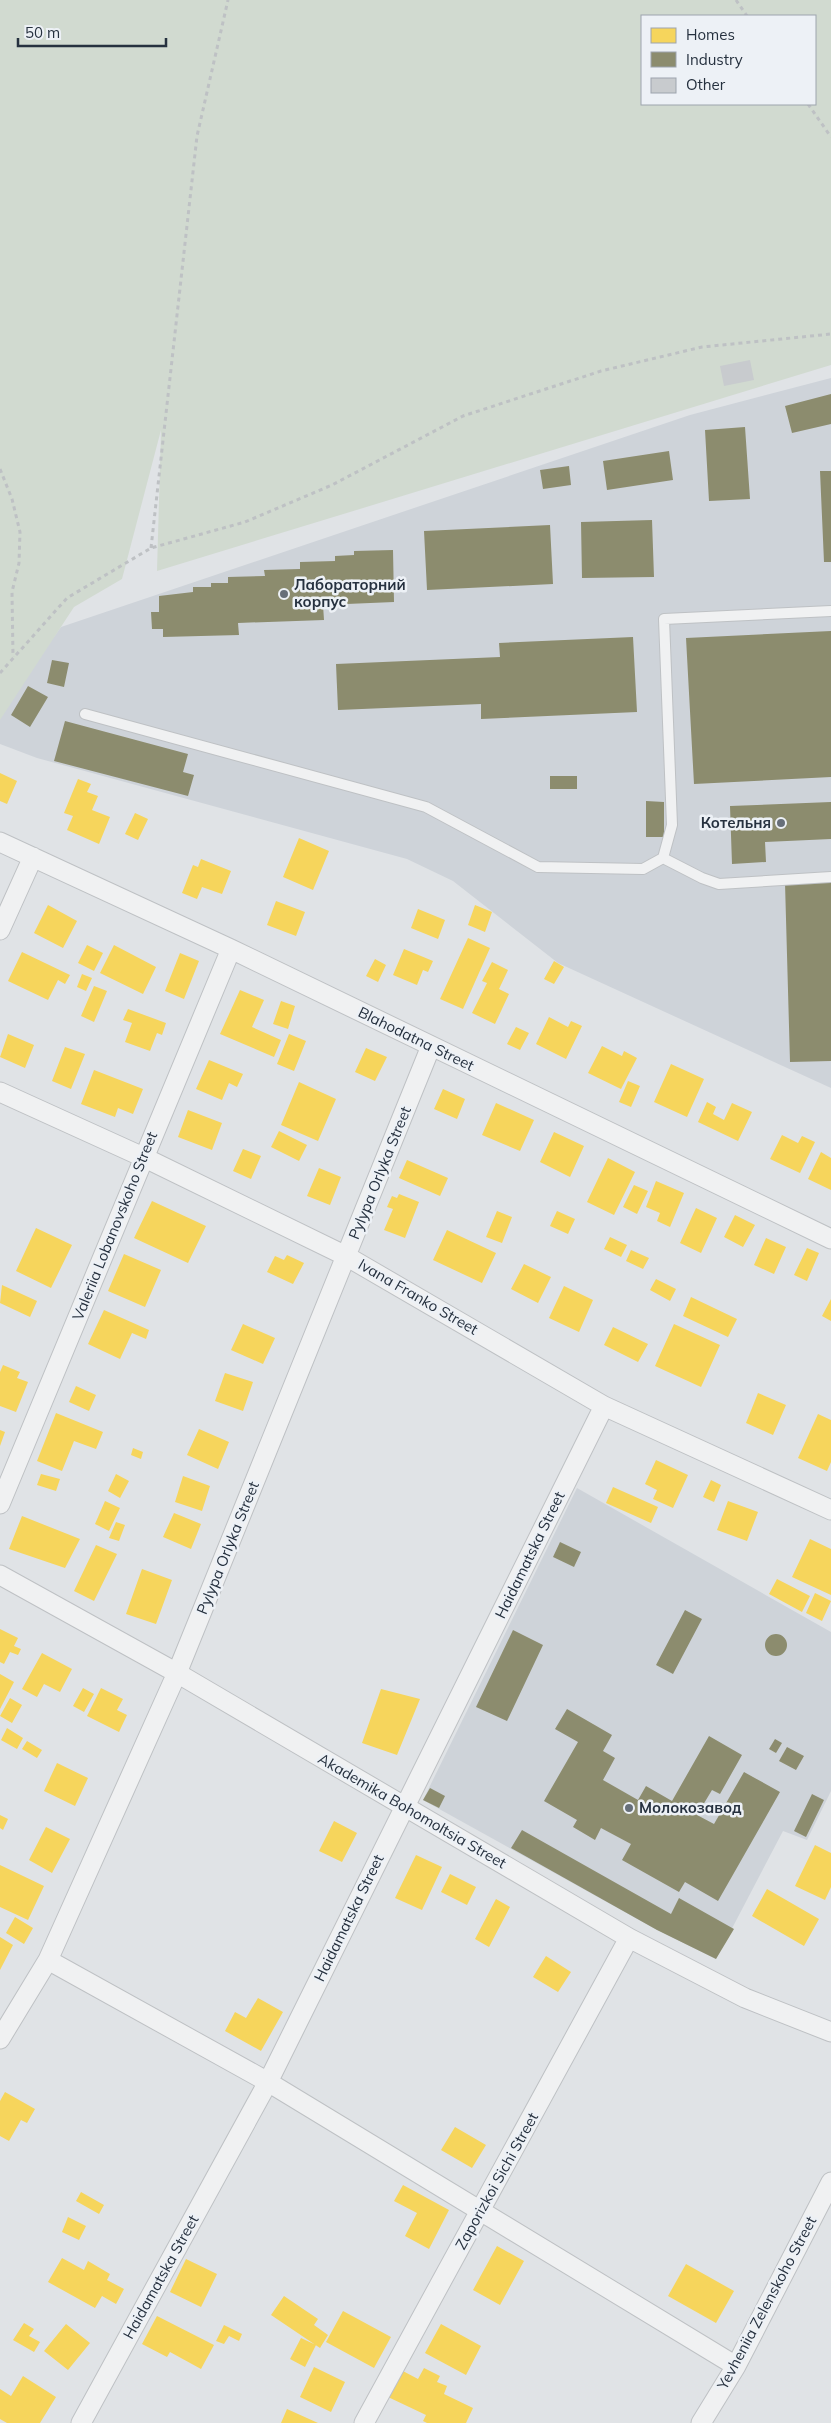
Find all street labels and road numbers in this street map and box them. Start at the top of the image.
street label: Blahodatna Street [355,1002,477,1075]
street label: Pylypa Orlyka Street [344,1104,415,1242]
street label: Valeriia Lobanovskoho Street [68,1129,161,1323]
street label: Ivana Franko Street [355,1255,482,1339]
street label: Pylypa Orlyka Street [192,1479,263,1617]
street label: Haidamatska Street [491,1488,569,1621]
street label: Akademika Bohomoltsia Street [315,1749,510,1872]
street label: Haidamatska Street [310,1851,388,1984]
street label: Zaporizkoi Sichi Street [451,2109,542,2253]
street label: Haidamatska Street [119,2211,203,2342]
street label: Yevheniia Zelenskoho Street [712,2213,820,2394]

